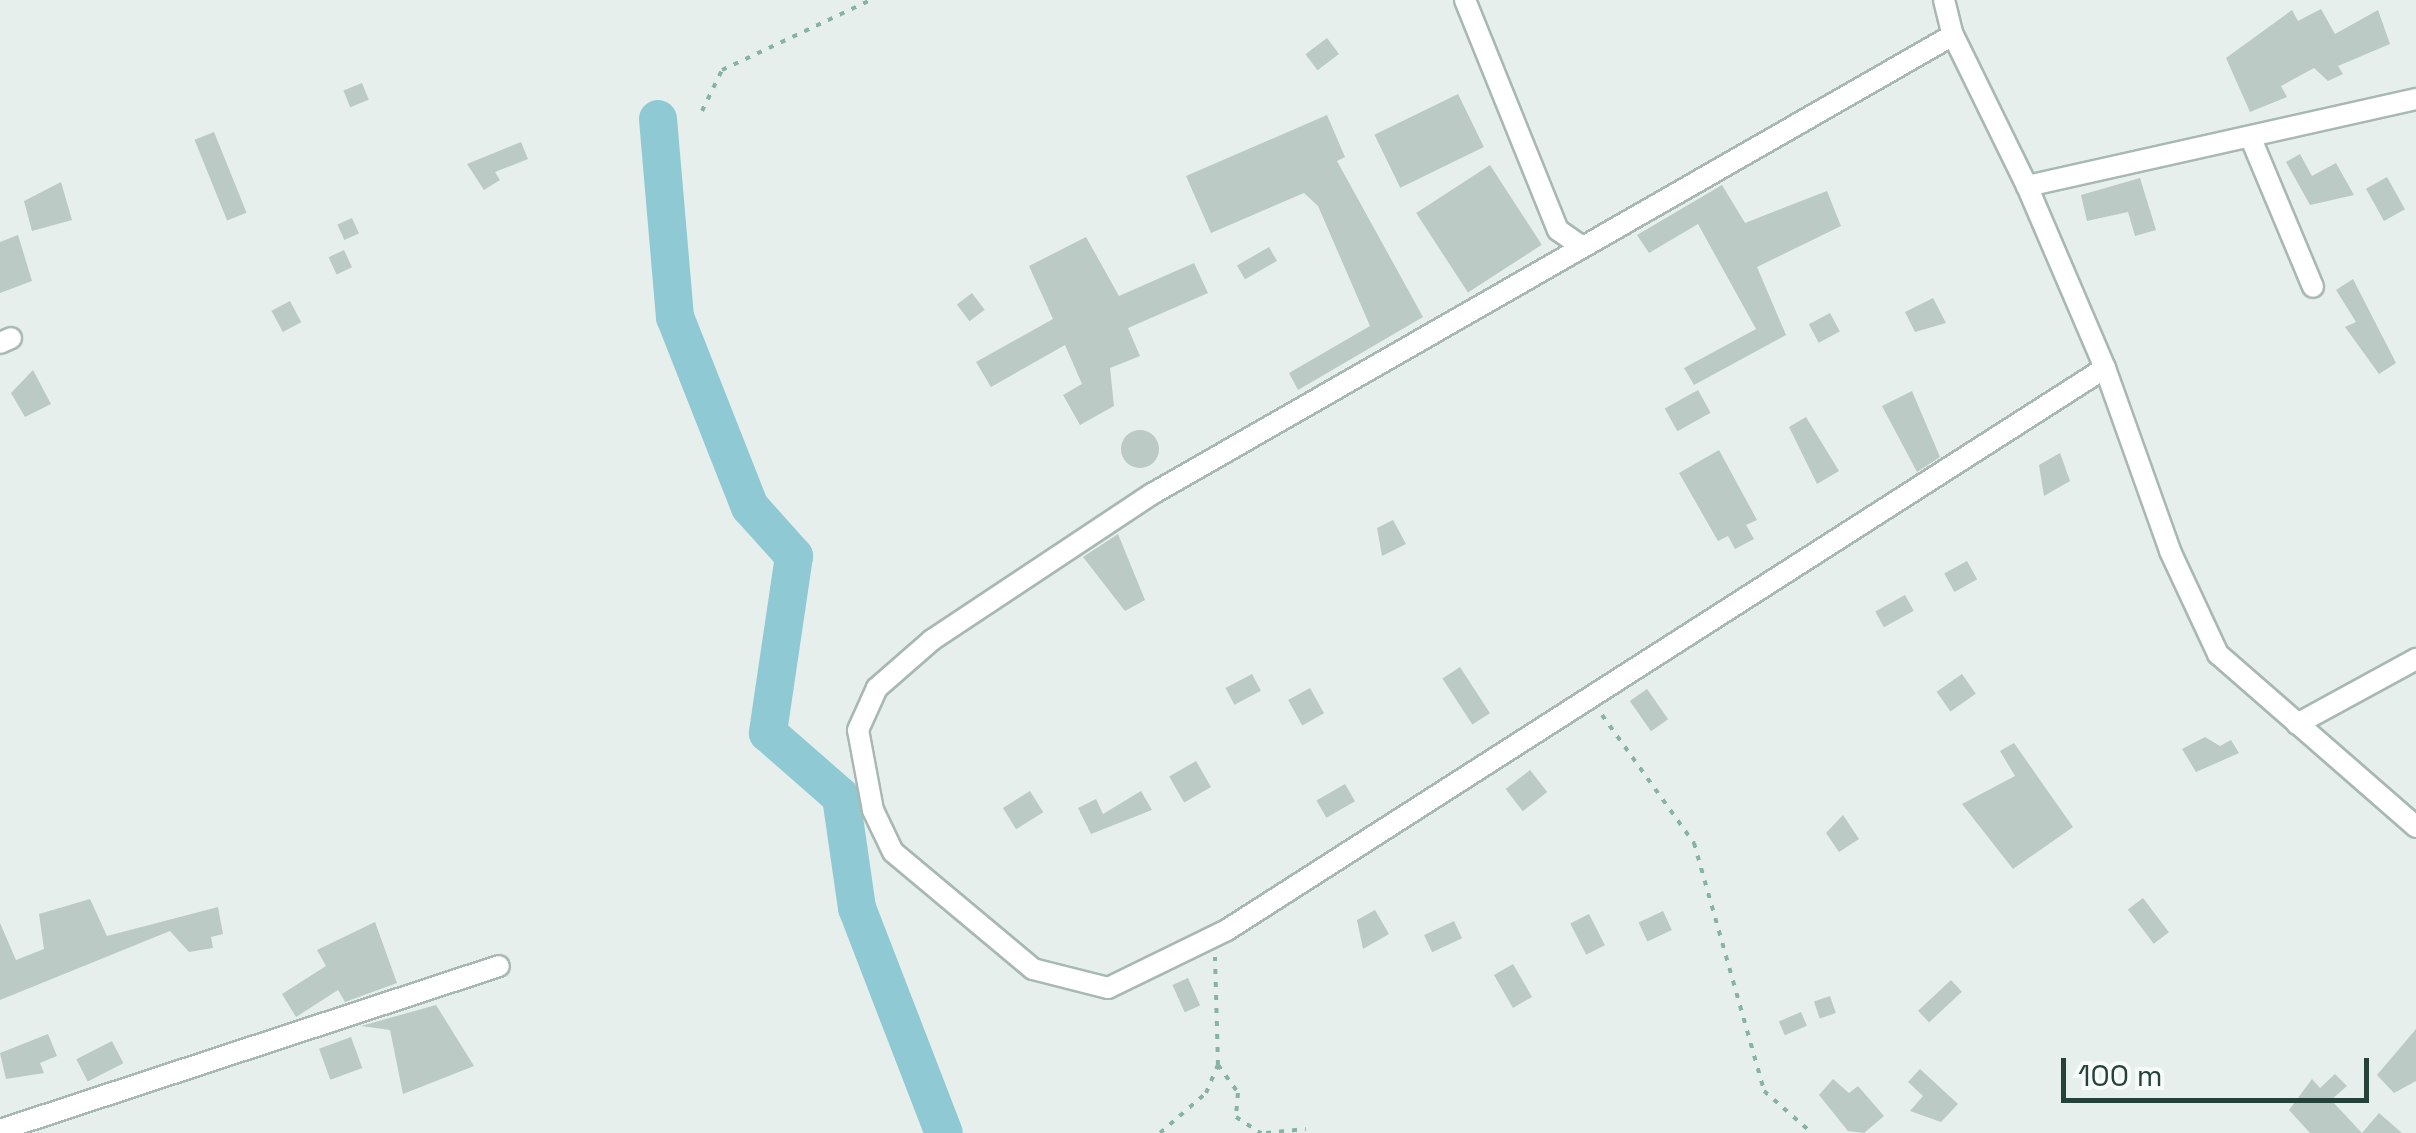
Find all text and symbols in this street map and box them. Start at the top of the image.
scale bar [2066,1038,2374,1100]
text: 100 m [2078,1056,2163,1095]

